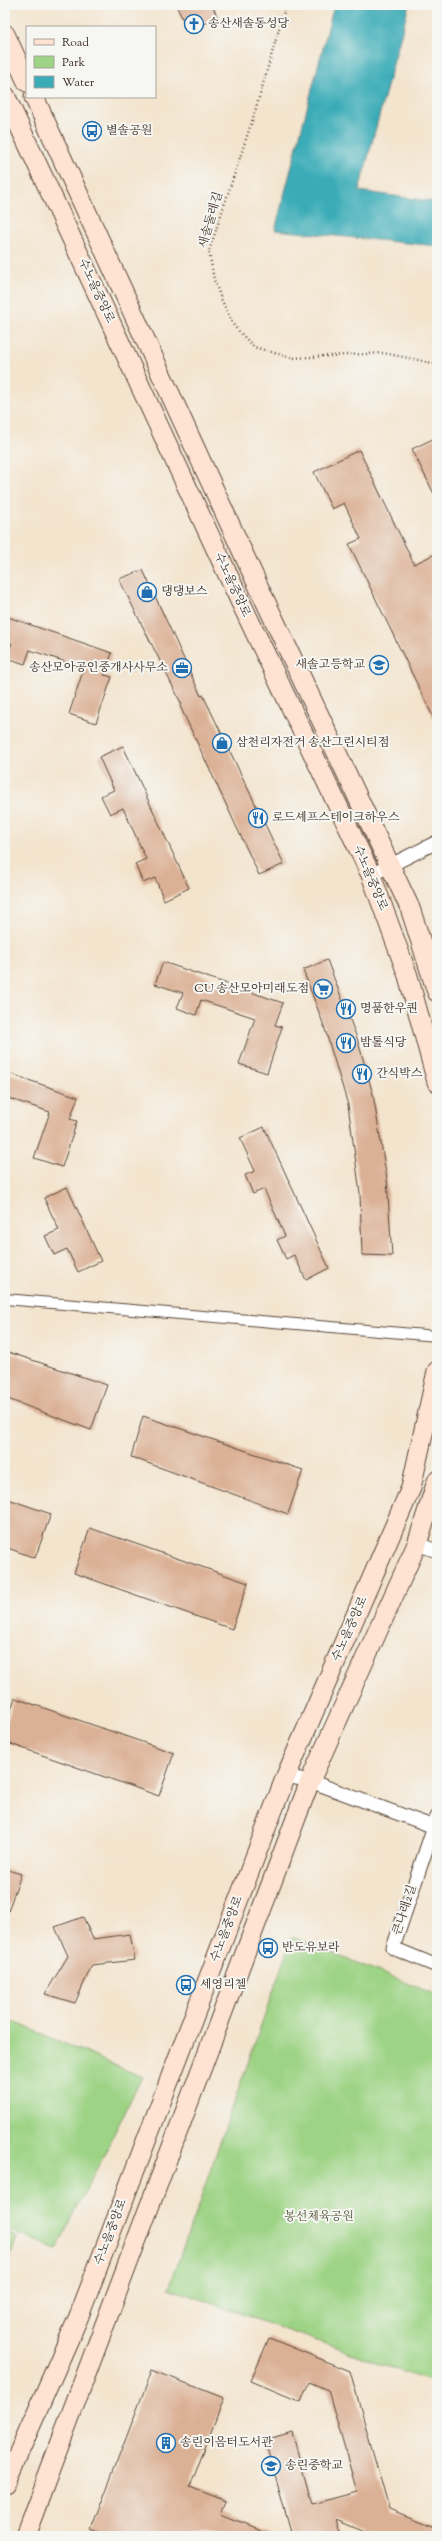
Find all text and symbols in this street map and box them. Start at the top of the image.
church icon: 송산새솔동성당 [183,13,205,35]
place label: 송산새솔동성당 [208,15,290,33]
legend [26,26,156,98]
text: Road [62,34,89,52]
text: Park [62,54,85,72]
text: Water [62,74,95,92]
bus stop icon: 별솔공원 [81,120,103,142]
place label: 별솔공원 [106,122,152,140]
street label: 새솔둘레길 [194,190,228,250]
street label: 수노을중앙로 [73,256,119,327]
street label: 수노을중앙로 [209,550,255,621]
shop icon: 댕댕보스 [136,581,158,603]
place label: 댕댕보스 [161,583,208,601]
school or university icon: 새솔고등학교 [368,654,390,676]
place label: 새솔고등학교 [295,656,365,674]
office icon: 송산모아공인중개사사무소 [171,657,193,679]
place label: 송산모아공인중개사사무소 [29,659,168,677]
shop icon: 삼천리자전거 송산그린시티점 [211,732,233,754]
place label: 삼천리자전거 송산그린시티점 [236,734,389,752]
restaurant icon: 로드셰프스테이크하우스 [247,807,269,829]
place label: 로드셰프스테이크하우스 [272,809,400,827]
street label: 수노을중앙로 [348,842,392,914]
supermarket icon: CU 송산모아미래도점 [312,978,334,1000]
place label: CU 송산모아미래도점 [194,980,309,998]
restaurant icon: 명품한우퀀 [335,998,357,1020]
place label: 명품한우퀀 [360,1000,418,1018]
restaurant icon: 밤톨식당 [335,1032,357,1054]
place label: 밤톨식당 [360,1034,407,1052]
restaurant icon: 간식박스 [351,1063,373,1085]
place label: 간식박스 [376,1065,423,1083]
street label: 수노을중앙로 [328,1593,373,1664]
street label: 큰나래2길 [388,1882,422,1938]
street label: 수노을중앙로 [206,1893,248,1965]
bus stop icon: 반도유보라 [257,1937,279,1959]
place label: 반도유보라 [282,1939,340,1957]
bus stop icon: 세영리첼 [175,1974,197,1996]
place label: 세영리첼 [200,1976,246,1994]
street label: 수노을중앙로 [90,2196,132,2268]
park label: 봉선체육공원 [284,2208,354,2226]
building icon: 송린이음터도서관 [155,2432,177,2454]
place label: 송린이음터도서관 [180,2434,273,2452]
school or university icon: 송린중학교 [260,2455,282,2477]
place label: 송린중학교 [285,2457,343,2475]

